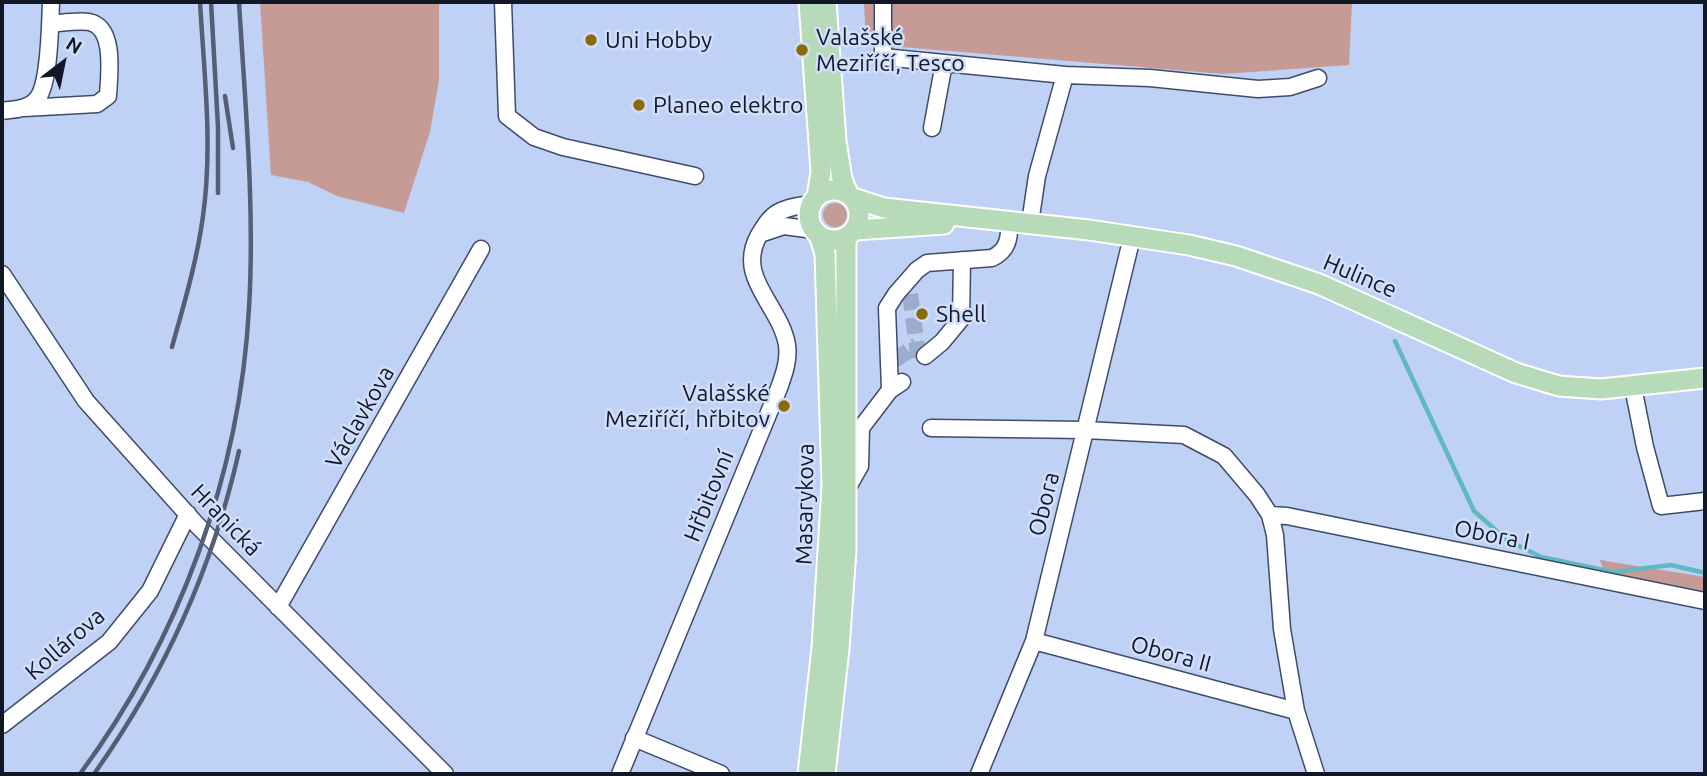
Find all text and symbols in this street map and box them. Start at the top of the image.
place label: Valašské Meziříčí, Tesco [816,23,965,77]
place label: Uni Hobby [605,26,712,54]
north arrow [28,28,98,98]
text: N [62,32,86,58]
marker: Uni Hobby [583,32,599,48]
marker: Valašské Meziříčí, Tesco [794,42,810,58]
place label: Planeo elektro [653,91,803,119]
marker: Planeo elektro [631,97,647,113]
street label: Hulince [1319,248,1401,304]
place label: Shell [936,300,986,328]
marker: Shell [914,306,930,322]
street label: Václavkova [320,361,400,473]
place label: Valašské Meziříčí, hřbitov [605,379,770,433]
marker: Valašské Meziříčí, hřbitov [776,398,792,414]
street label: Masarykova [790,443,820,565]
street label: Hřbitovní [678,446,740,546]
street label: Obora [1023,469,1065,539]
street label: Hranická [185,478,267,562]
street label: Obora I [1452,514,1532,556]
street label: Kollárova [20,602,110,686]
street label: Obora II [1128,630,1214,678]

